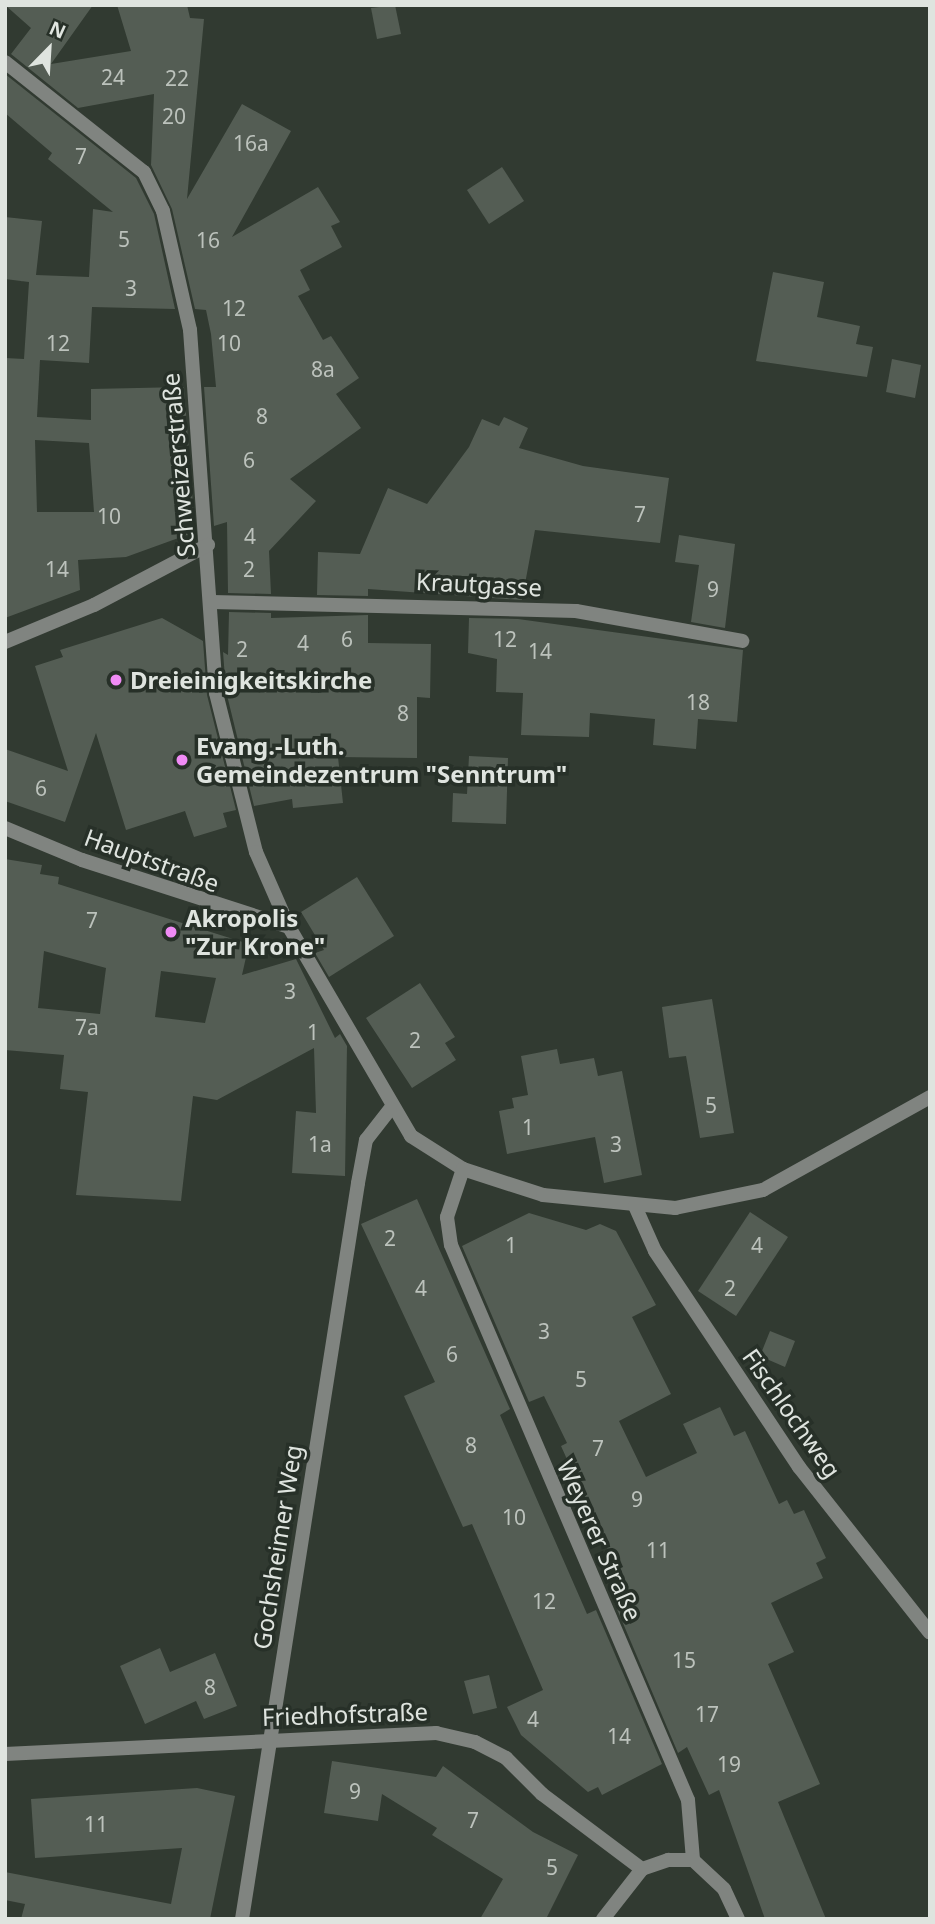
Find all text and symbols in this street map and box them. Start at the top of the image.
north arrow [14,14,84,84]
text: N [45,15,70,45]
house number: 24 [101,64,125,90]
house number: 22 [165,65,189,91]
house number: 20 [162,103,186,129]
house number: 16a [233,130,269,156]
house number: 7 [75,143,87,169]
house number: 5 [118,226,130,252]
house number: 16 [196,227,220,253]
house number: 3 [125,275,137,301]
house number: 12 [222,295,246,321]
house number: 12 [46,330,70,356]
house number: 10 [217,330,241,356]
house number: 8a [311,356,335,382]
street label: Schweizerstraße [156,372,200,558]
house number: 8 [256,403,268,429]
house number: 6 [243,447,255,473]
house number: 7 [634,501,646,527]
house number: 10 [97,503,121,529]
house number: 4 [244,523,256,549]
house number: 14 [45,556,69,582]
house number: 2 [243,556,255,582]
street label: Krautgasse [415,566,543,602]
house number: 9 [707,576,719,602]
house number: 6 [341,626,353,652]
house number: 12 [493,626,517,652]
house number: 4 [297,630,309,656]
house number: 2 [236,636,248,662]
house number: 14 [528,638,552,664]
place label: Dreieinigkeitskirche [130,666,372,694]
marker: Dreieinigkeitskirche [108,672,124,688]
house number: 18 [686,689,710,715]
house number: 8 [397,700,409,726]
place label: Evang.-Luth. Gemeindezentrum "Senntrum" [196,732,567,788]
marker: Evang.-Luth. Gemeindezentrum "Senntrum" [174,752,190,768]
house number: 6 [35,775,47,801]
street label: Hauptstraße [81,822,223,898]
place label: Akropolis "Zur Krone" [185,904,325,960]
house number: 7 [86,907,98,933]
marker: Akropolis "Zur Krone" [163,924,179,940]
house number: 3 [284,978,296,1004]
house number: 7a [75,1014,99,1040]
house number: 1 [307,1019,319,1045]
house number: 2 [409,1027,421,1053]
house number: 5 [705,1092,717,1118]
house number: 1 [522,1114,534,1140]
house number: 1a [308,1131,332,1157]
house number: 3 [610,1131,622,1157]
house number: 2 [384,1225,396,1251]
house number: 1 [505,1232,517,1258]
house number: 4 [751,1232,763,1258]
house number: 4 [415,1275,427,1301]
house number: 2 [724,1275,736,1301]
house number: 3 [538,1318,550,1344]
house number: 6 [446,1341,458,1367]
street label: Fischlochweg [737,1343,847,1483]
house number: 5 [575,1366,587,1392]
house number: 8 [465,1432,477,1458]
house number: 7 [592,1435,604,1461]
street label: Gochsheimer Weg [247,1443,307,1651]
street label: Weyerer Straße [552,1455,648,1625]
house number: 9 [631,1486,643,1512]
house number: 10 [502,1504,526,1530]
house number: 11 [646,1537,670,1563]
house number: 12 [532,1588,556,1614]
house number: 15 [672,1647,696,1673]
house number: 8 [204,1674,216,1700]
street label: Friedhofstraße [261,1697,429,1731]
house number: 17 [695,1701,719,1727]
house number: 4 [527,1706,539,1732]
house number: 14 [607,1723,631,1749]
house number: 19 [717,1751,741,1777]
house number: 9 [349,1778,361,1804]
house number: 7 [467,1807,479,1833]
house number: 11 [84,1811,108,1837]
house number: 5 [546,1854,558,1880]

